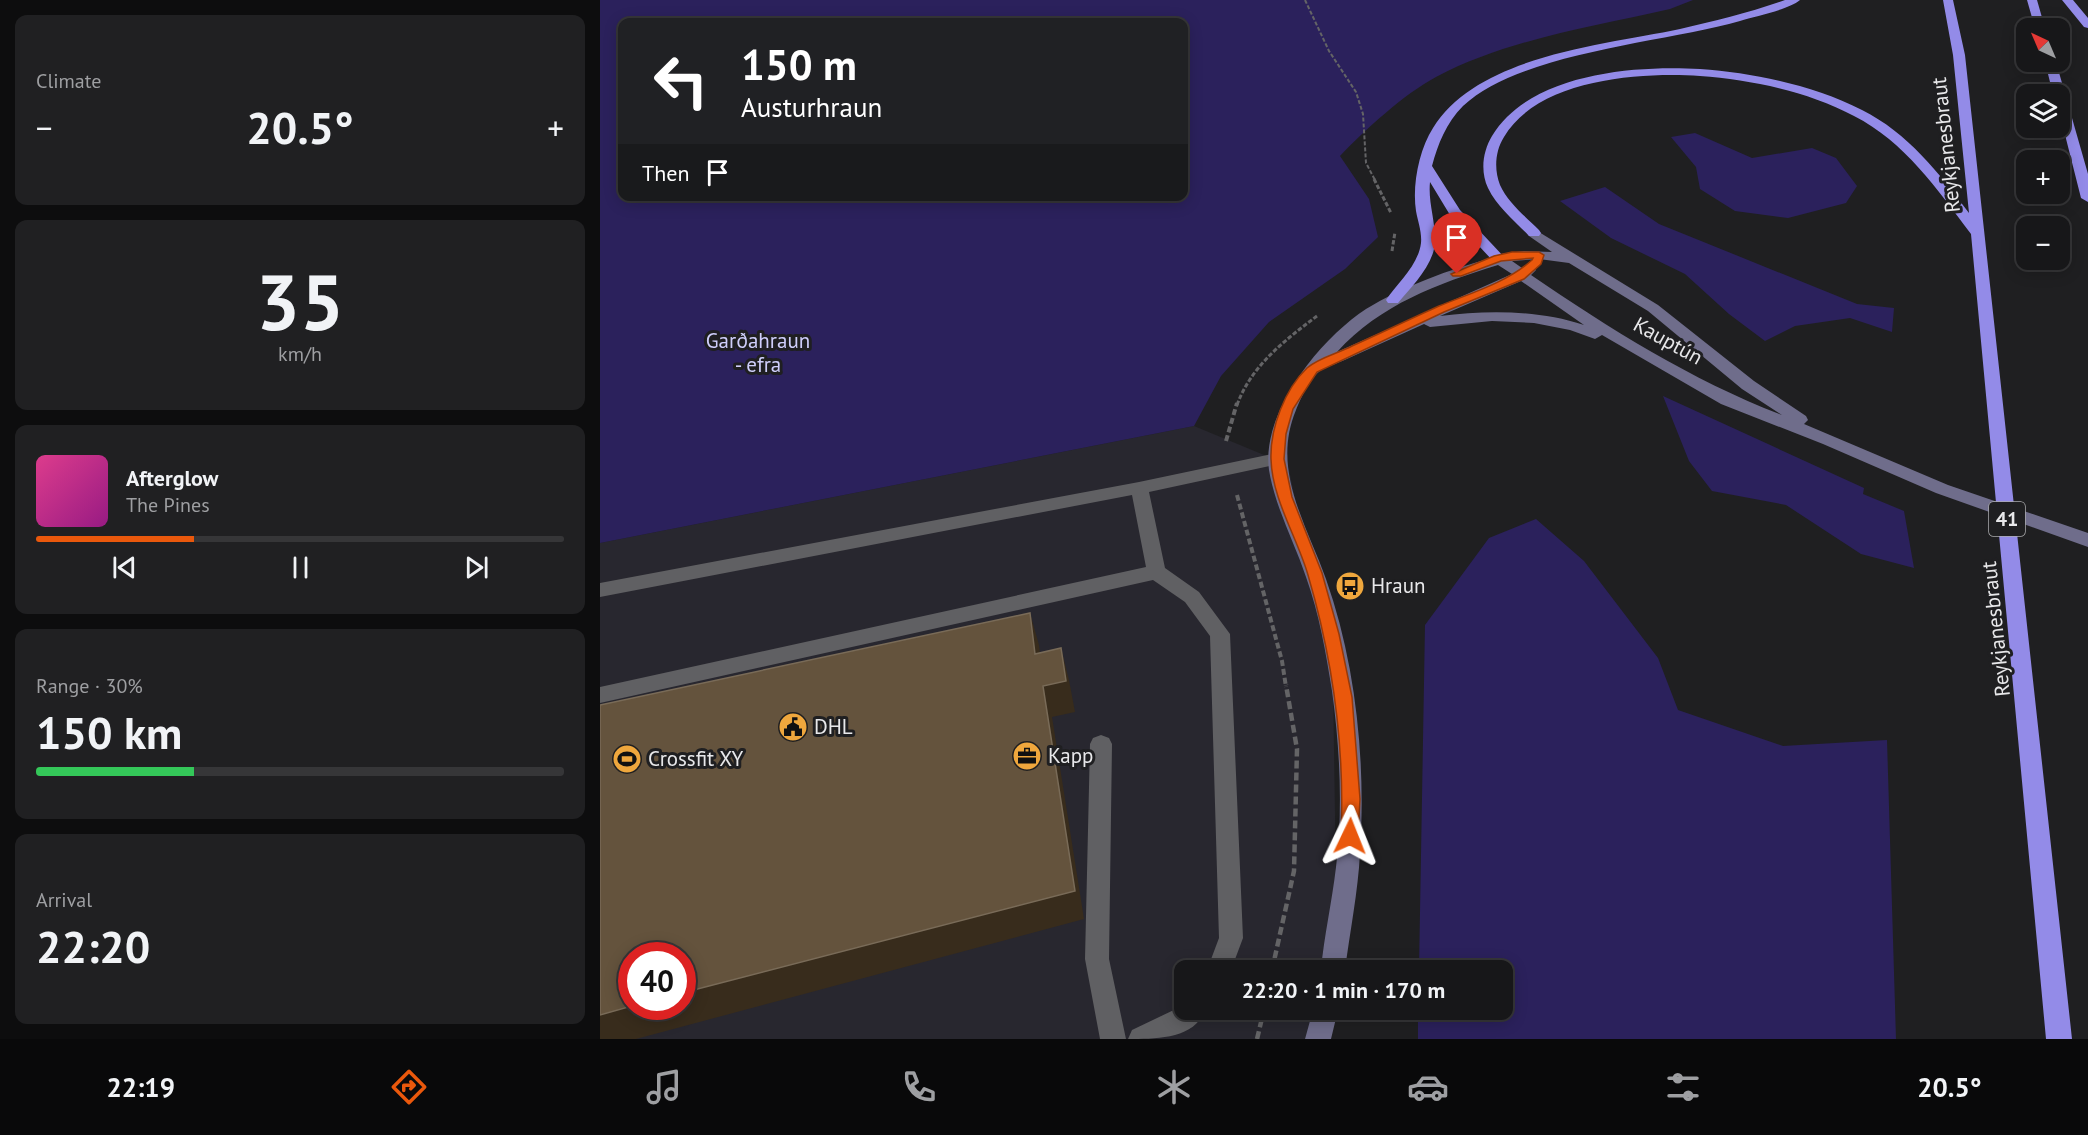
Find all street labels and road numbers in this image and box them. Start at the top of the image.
street label: Reykjanesbraut [1925,76,1966,214]
street label: Kauptún [1629,311,1708,371]
road number: 41 [1989,502,2025,536]
street label: Reykjanesbraut [1975,560,2016,698]

